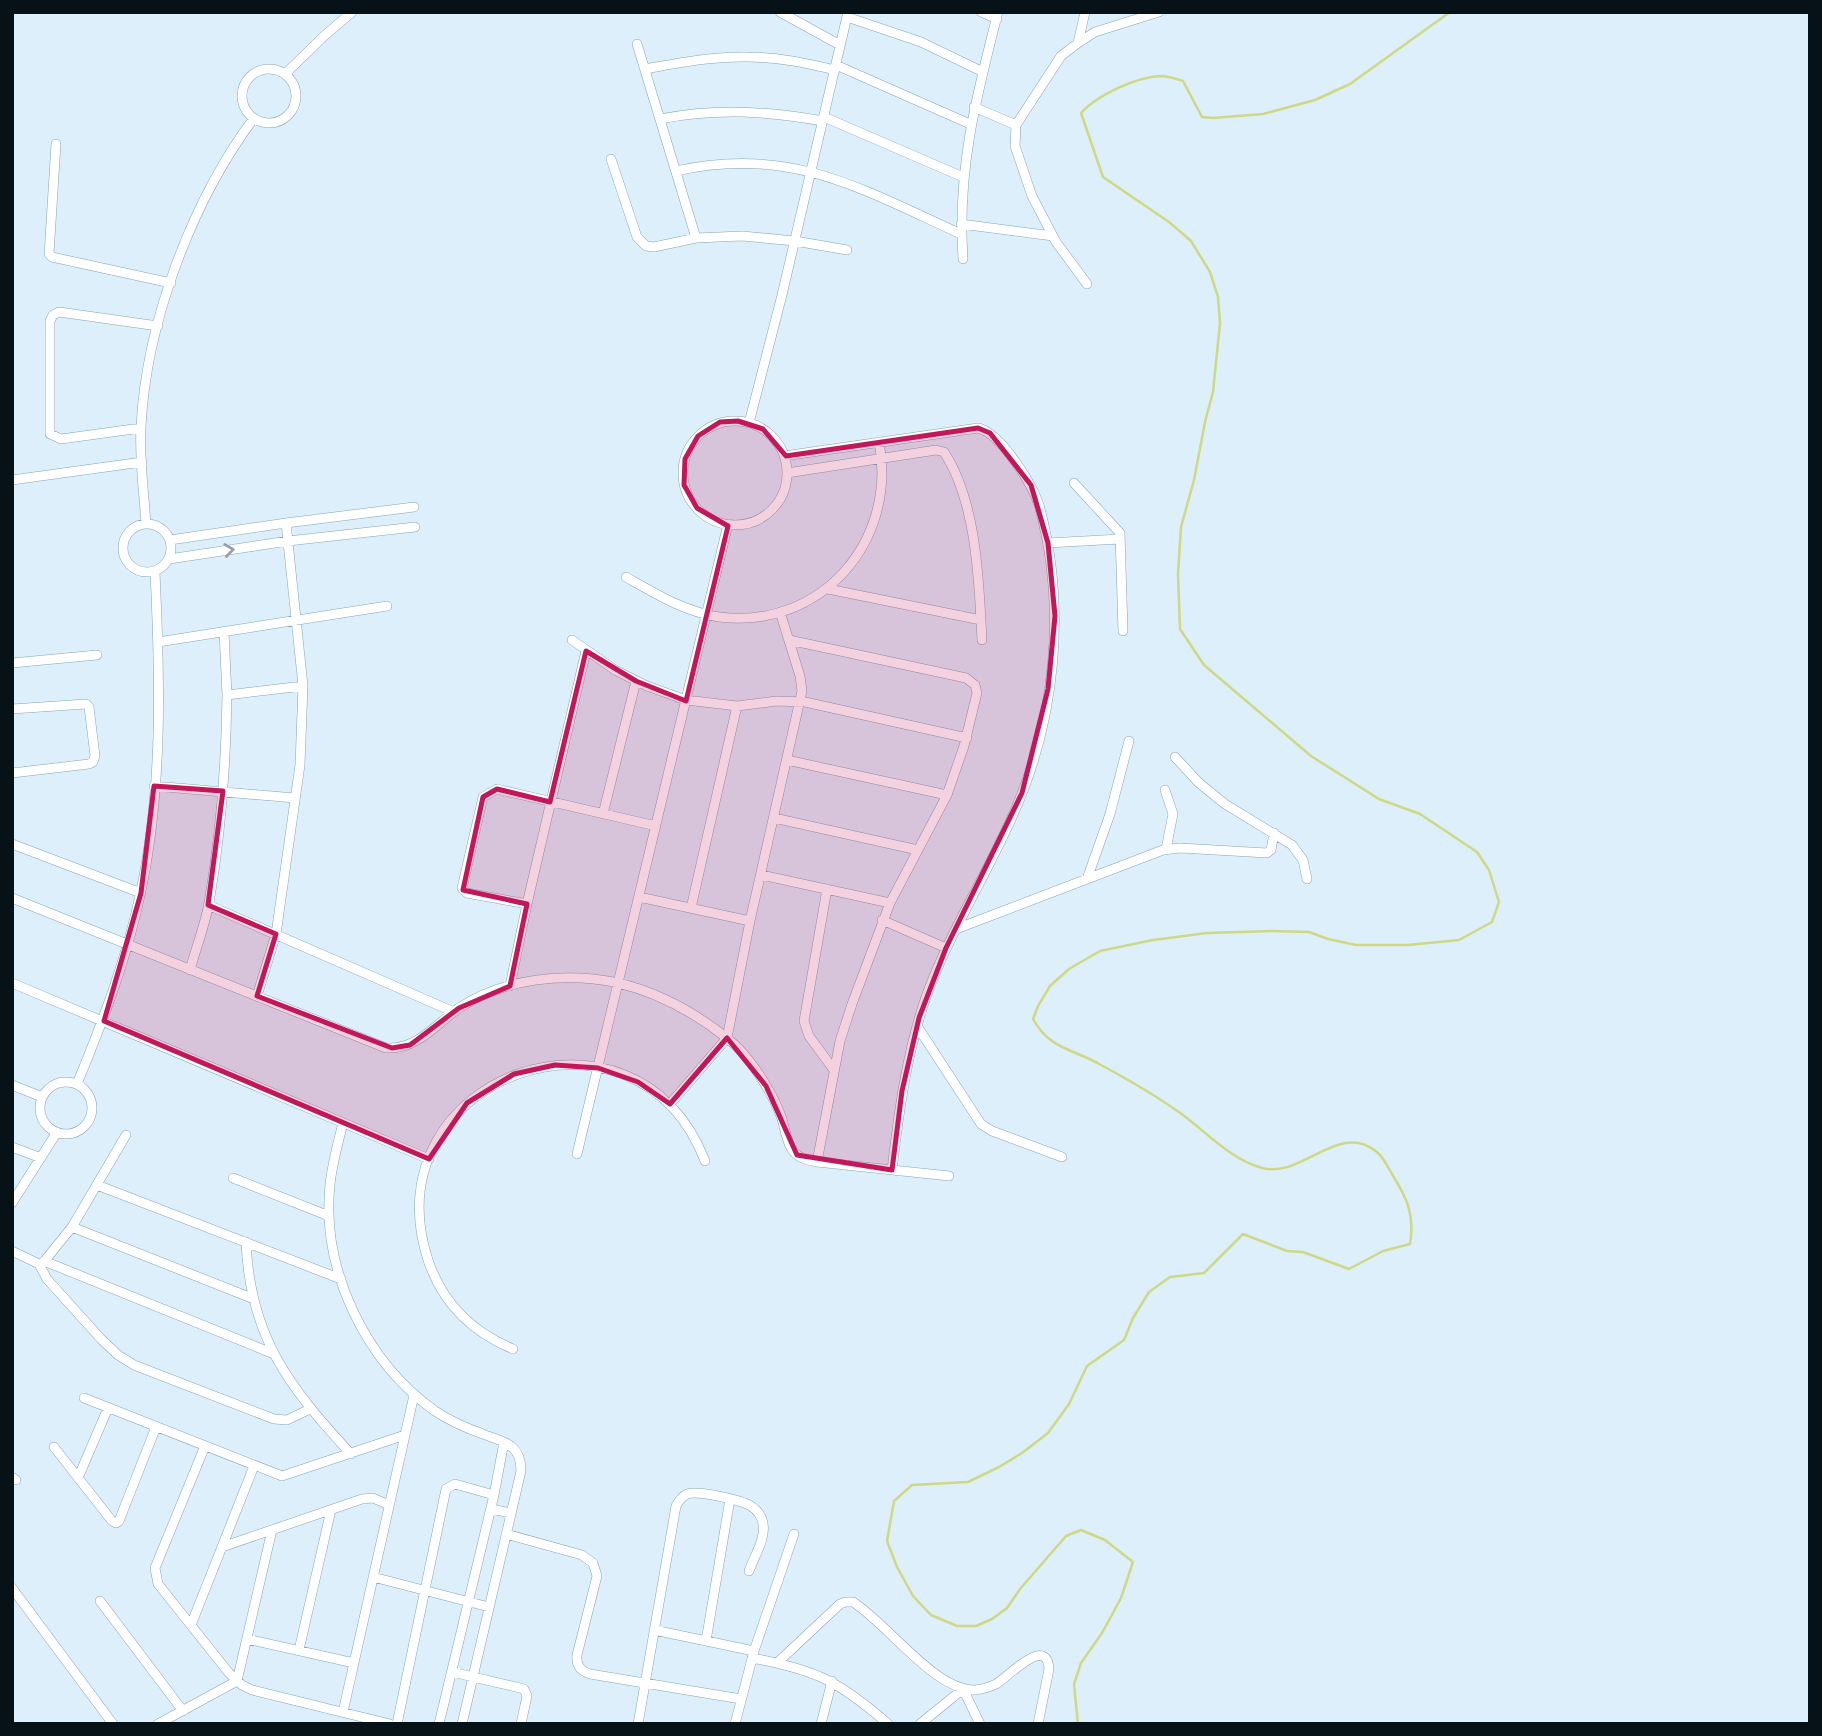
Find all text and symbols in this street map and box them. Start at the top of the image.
one-way arrow [223,543,234,558]

